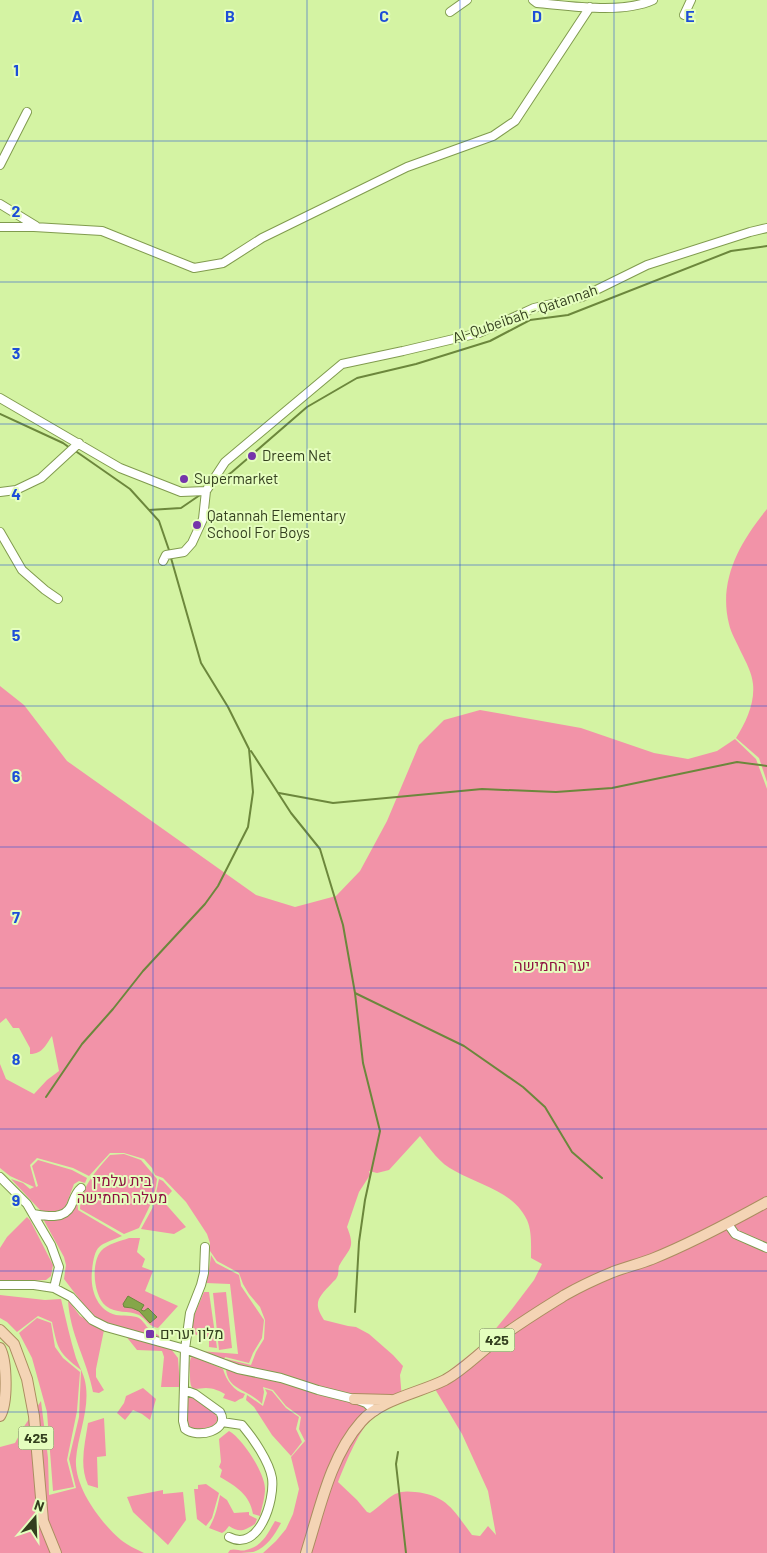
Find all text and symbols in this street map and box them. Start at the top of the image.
text: A [72,6,83,25]
text: B [225,6,235,25]
text: C [379,6,389,25]
text: D [532,6,542,25]
text: E [685,6,695,25]
text: 1 [13,60,19,79]
text: 2 [12,201,21,220]
street label: Al-Qubeibah - Qatannah [450,280,600,346]
text: 3 [12,343,20,362]
place label: Dreem Net [262,446,332,464]
marker: Dreem Net [246,450,258,462]
place label: Supermarket [194,469,279,487]
marker: Supermarket [178,473,190,485]
text: 4 [11,484,21,503]
place label: Qatannah Elementary School For Boys [207,506,346,541]
marker: Qatannah Elementary School For Boys [191,519,203,531]
text: 5 [12,625,21,644]
text: 6 [12,766,21,785]
text: 7 [12,907,20,926]
park label: יער החמישה [514,956,590,974]
text: 8 [12,1049,21,1068]
park label: בית עלמין מעלה החמישה [77,1171,167,1206]
text: 9 [12,1190,20,1209]
place label: מלון יערים [160,1324,224,1342]
marker: מלון יערים [144,1328,156,1340]
road number: 425 [480,1328,514,1352]
road number: 425 [18,1426,54,1450]
north arrow [10,1493,60,1543]
text: N [32,1496,47,1515]

